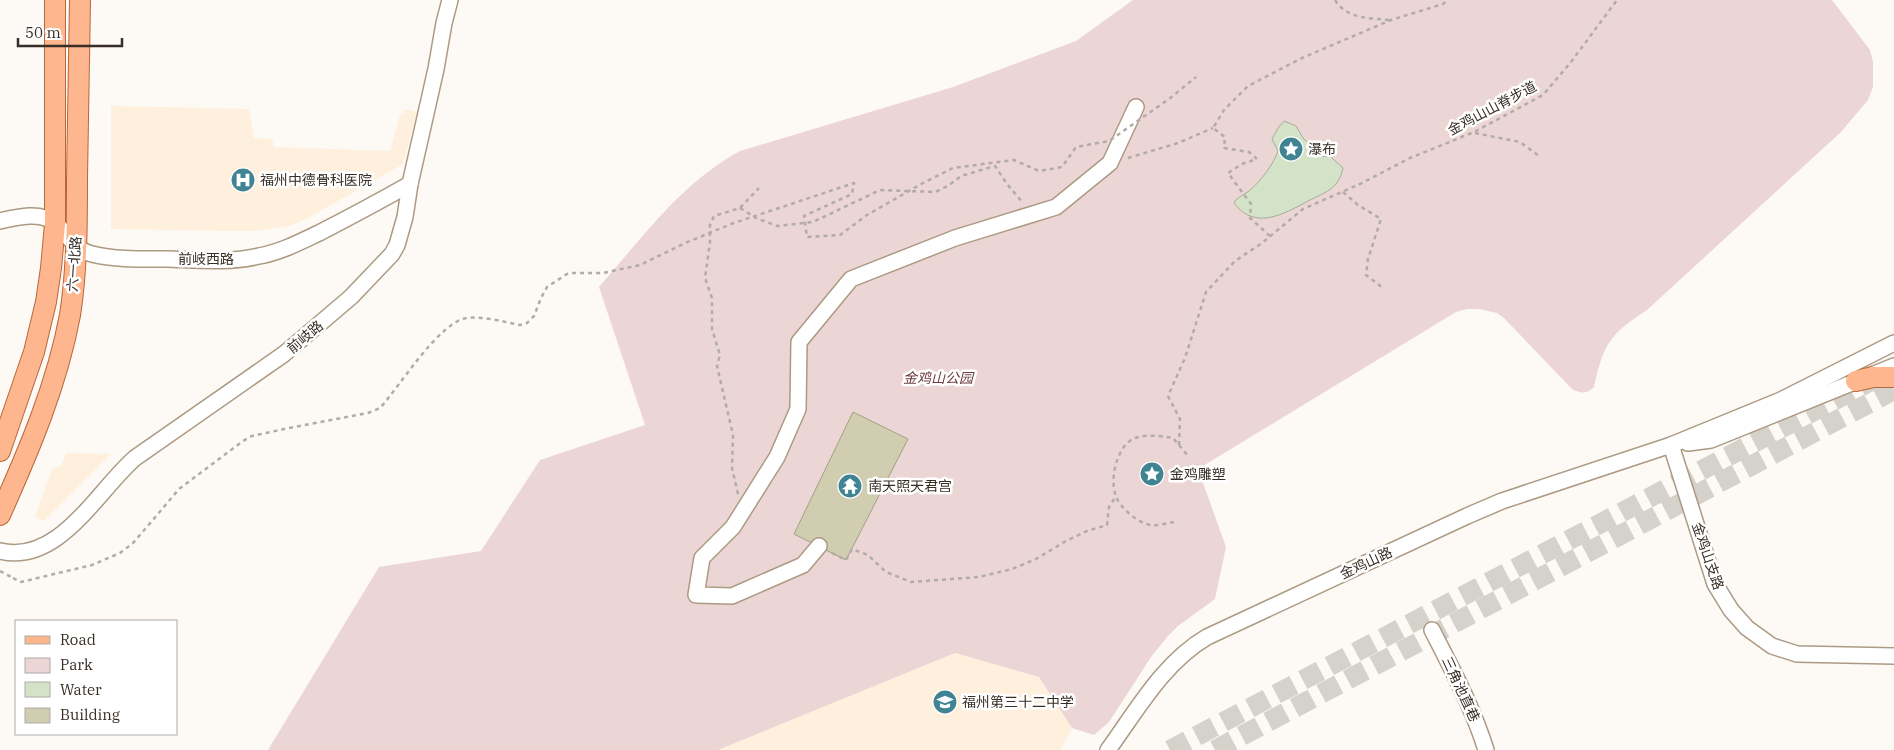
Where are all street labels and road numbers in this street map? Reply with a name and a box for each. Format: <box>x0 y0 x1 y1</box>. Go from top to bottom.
street label: 金鸡山山脊步道 <box>1445 77 1539 139</box>
street label: 六一北路 <box>63 235 85 293</box>
street label: 前岐西路 <box>178 250 234 268</box>
street label: 前岐路 <box>283 317 327 357</box>
street label: 金鸡山支路 <box>1688 520 1728 592</box>
street label: 金鸡山路 <box>1337 543 1395 583</box>
street label: 三角池直巷 <box>1438 653 1484 725</box>

